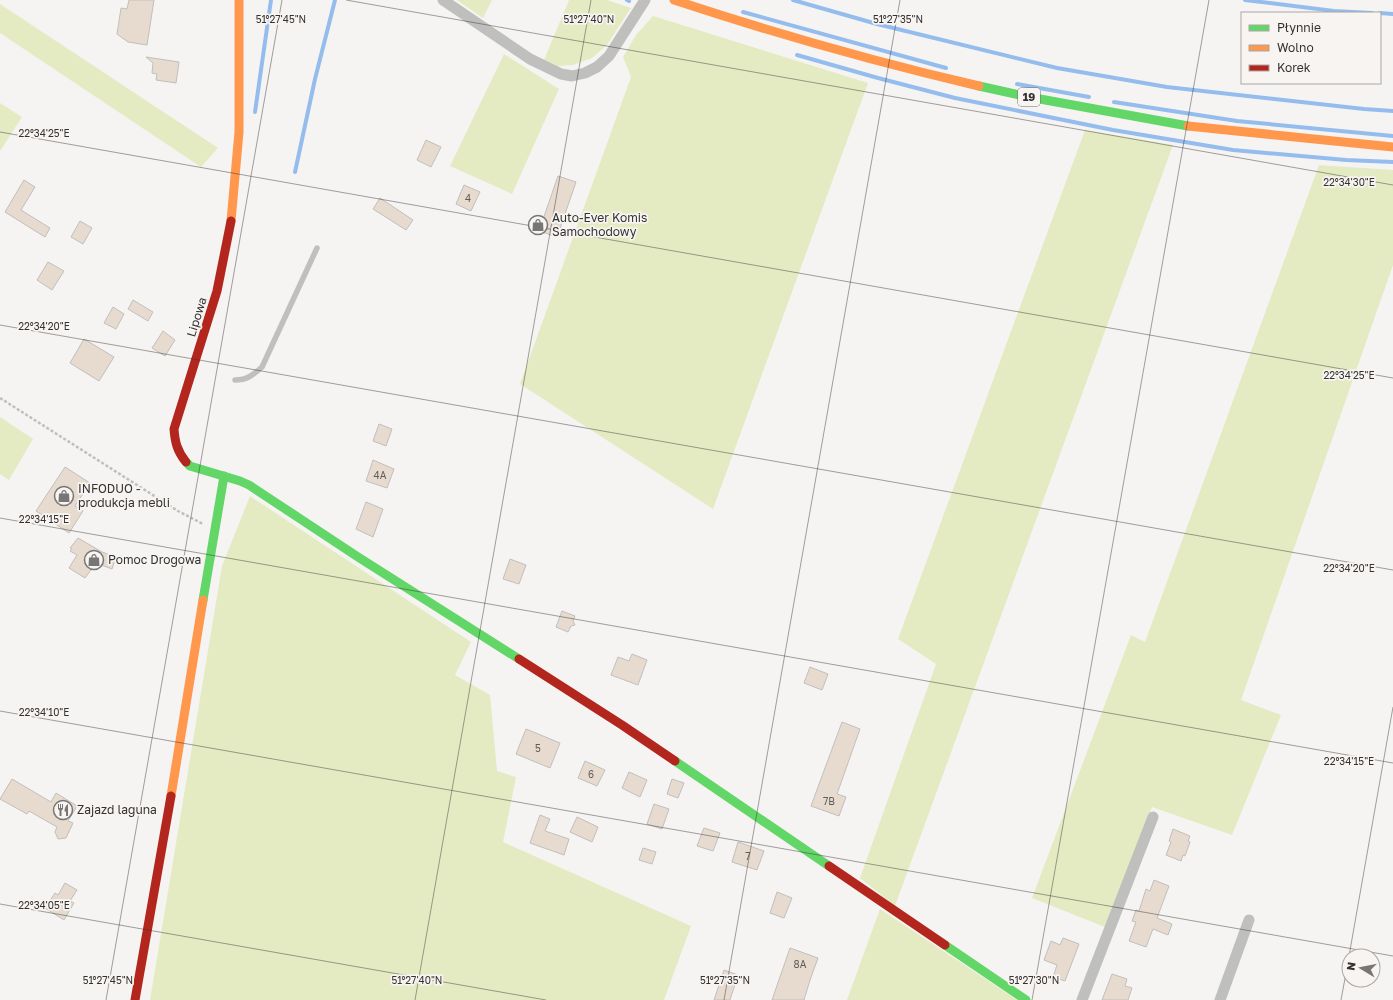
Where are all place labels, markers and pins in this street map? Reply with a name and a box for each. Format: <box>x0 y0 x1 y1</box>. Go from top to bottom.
place label: Auto-Ever Komis Samochodowy <box>552 210 647 239</box>
shop icon: Auto-Ever Komis Samochodowy <box>527 214 549 236</box>
place label: INFODUO - produkcja mebli <box>78 481 170 510</box>
shop icon: INFODUO - produkcja mebli <box>53 485 75 507</box>
shop icon: Pomoc Drogowa <box>83 549 105 571</box>
place label: Pomoc Drogowa <box>108 552 201 567</box>
restaurant icon: Zajazd laguna <box>52 799 74 821</box>
place label: Zajazd laguna <box>77 802 157 817</box>

